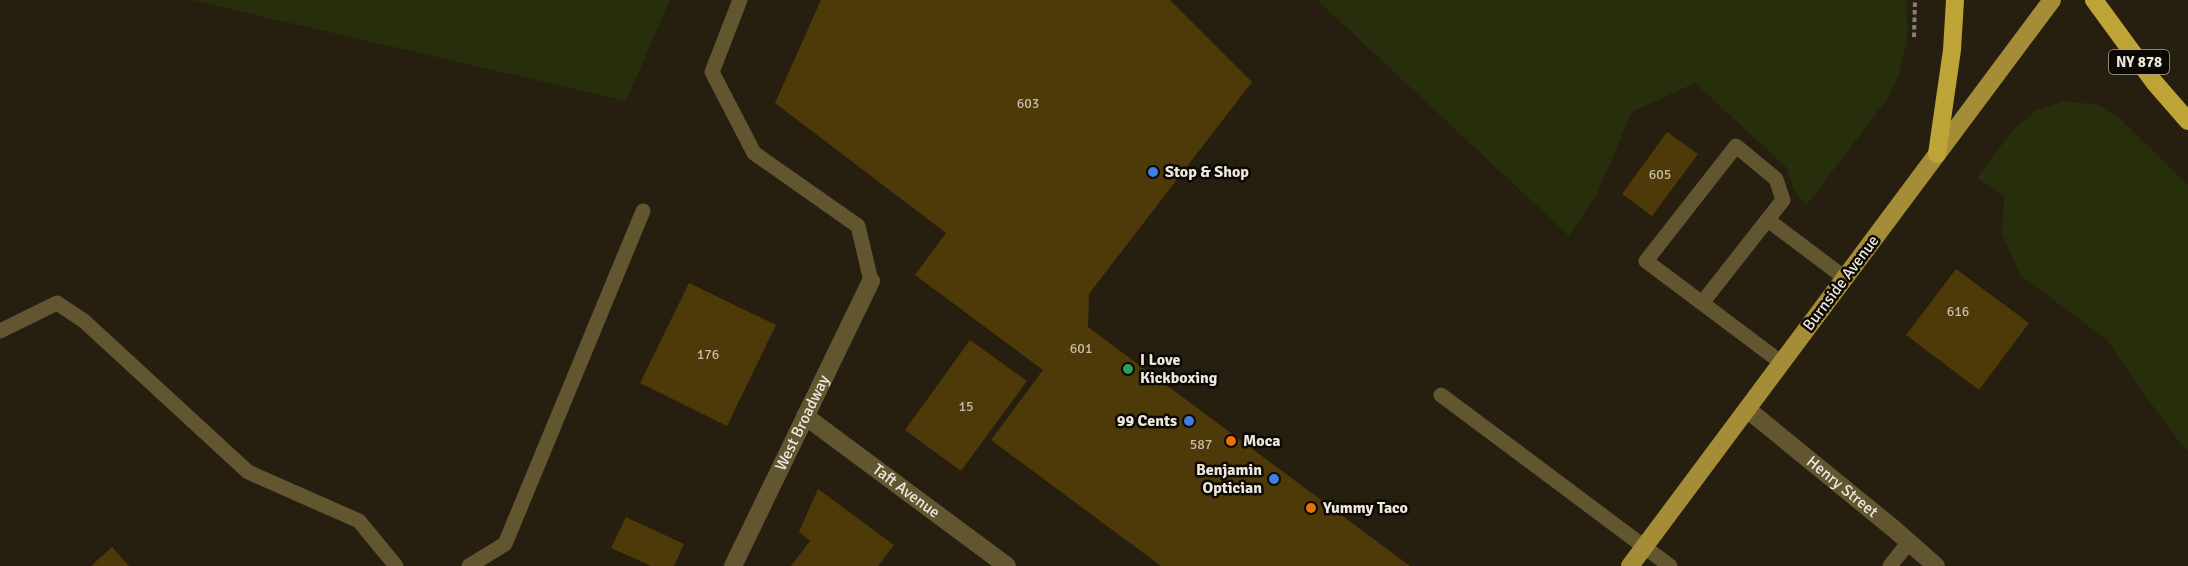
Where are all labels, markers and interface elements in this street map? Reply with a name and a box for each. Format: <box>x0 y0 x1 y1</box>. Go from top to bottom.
road number: NY 878 <box>2109 50 2169 74</box>
house number: 603 <box>1017 95 1039 112</box>
place label: Stop & Shop <box>1165 162 1249 182</box>
marker: Stop & Shop <box>1146 165 1160 179</box>
house number: 605 <box>1649 166 1671 183</box>
street label: Burnside Avenue <box>1799 231 1883 335</box>
house number: 616 <box>1947 303 1969 320</box>
house number: 601 <box>1070 340 1092 357</box>
house number: 176 <box>697 346 719 363</box>
place label: I Love Kickboxing <box>1140 350 1218 388</box>
marker: I Love Kickboxing <box>1121 362 1135 376</box>
street label: West Broadway <box>771 371 834 474</box>
house number: 15 <box>958 398 974 415</box>
place label: 99 Cents <box>1117 411 1177 431</box>
marker: 99 Cents <box>1182 414 1196 428</box>
place label: Moca <box>1243 431 1281 451</box>
marker: Moca <box>1224 434 1238 448</box>
house number: 587 <box>1190 436 1212 453</box>
street label: Henry Street <box>1802 452 1882 522</box>
street label: Taft Avenue <box>869 460 944 523</box>
place label: Benjamin Optician <box>1196 460 1262 498</box>
marker: Benjamin Optician <box>1267 472 1281 486</box>
place label: Yummy Taco <box>1322 498 1408 518</box>
marker: Yummy Taco <box>1304 501 1318 515</box>

